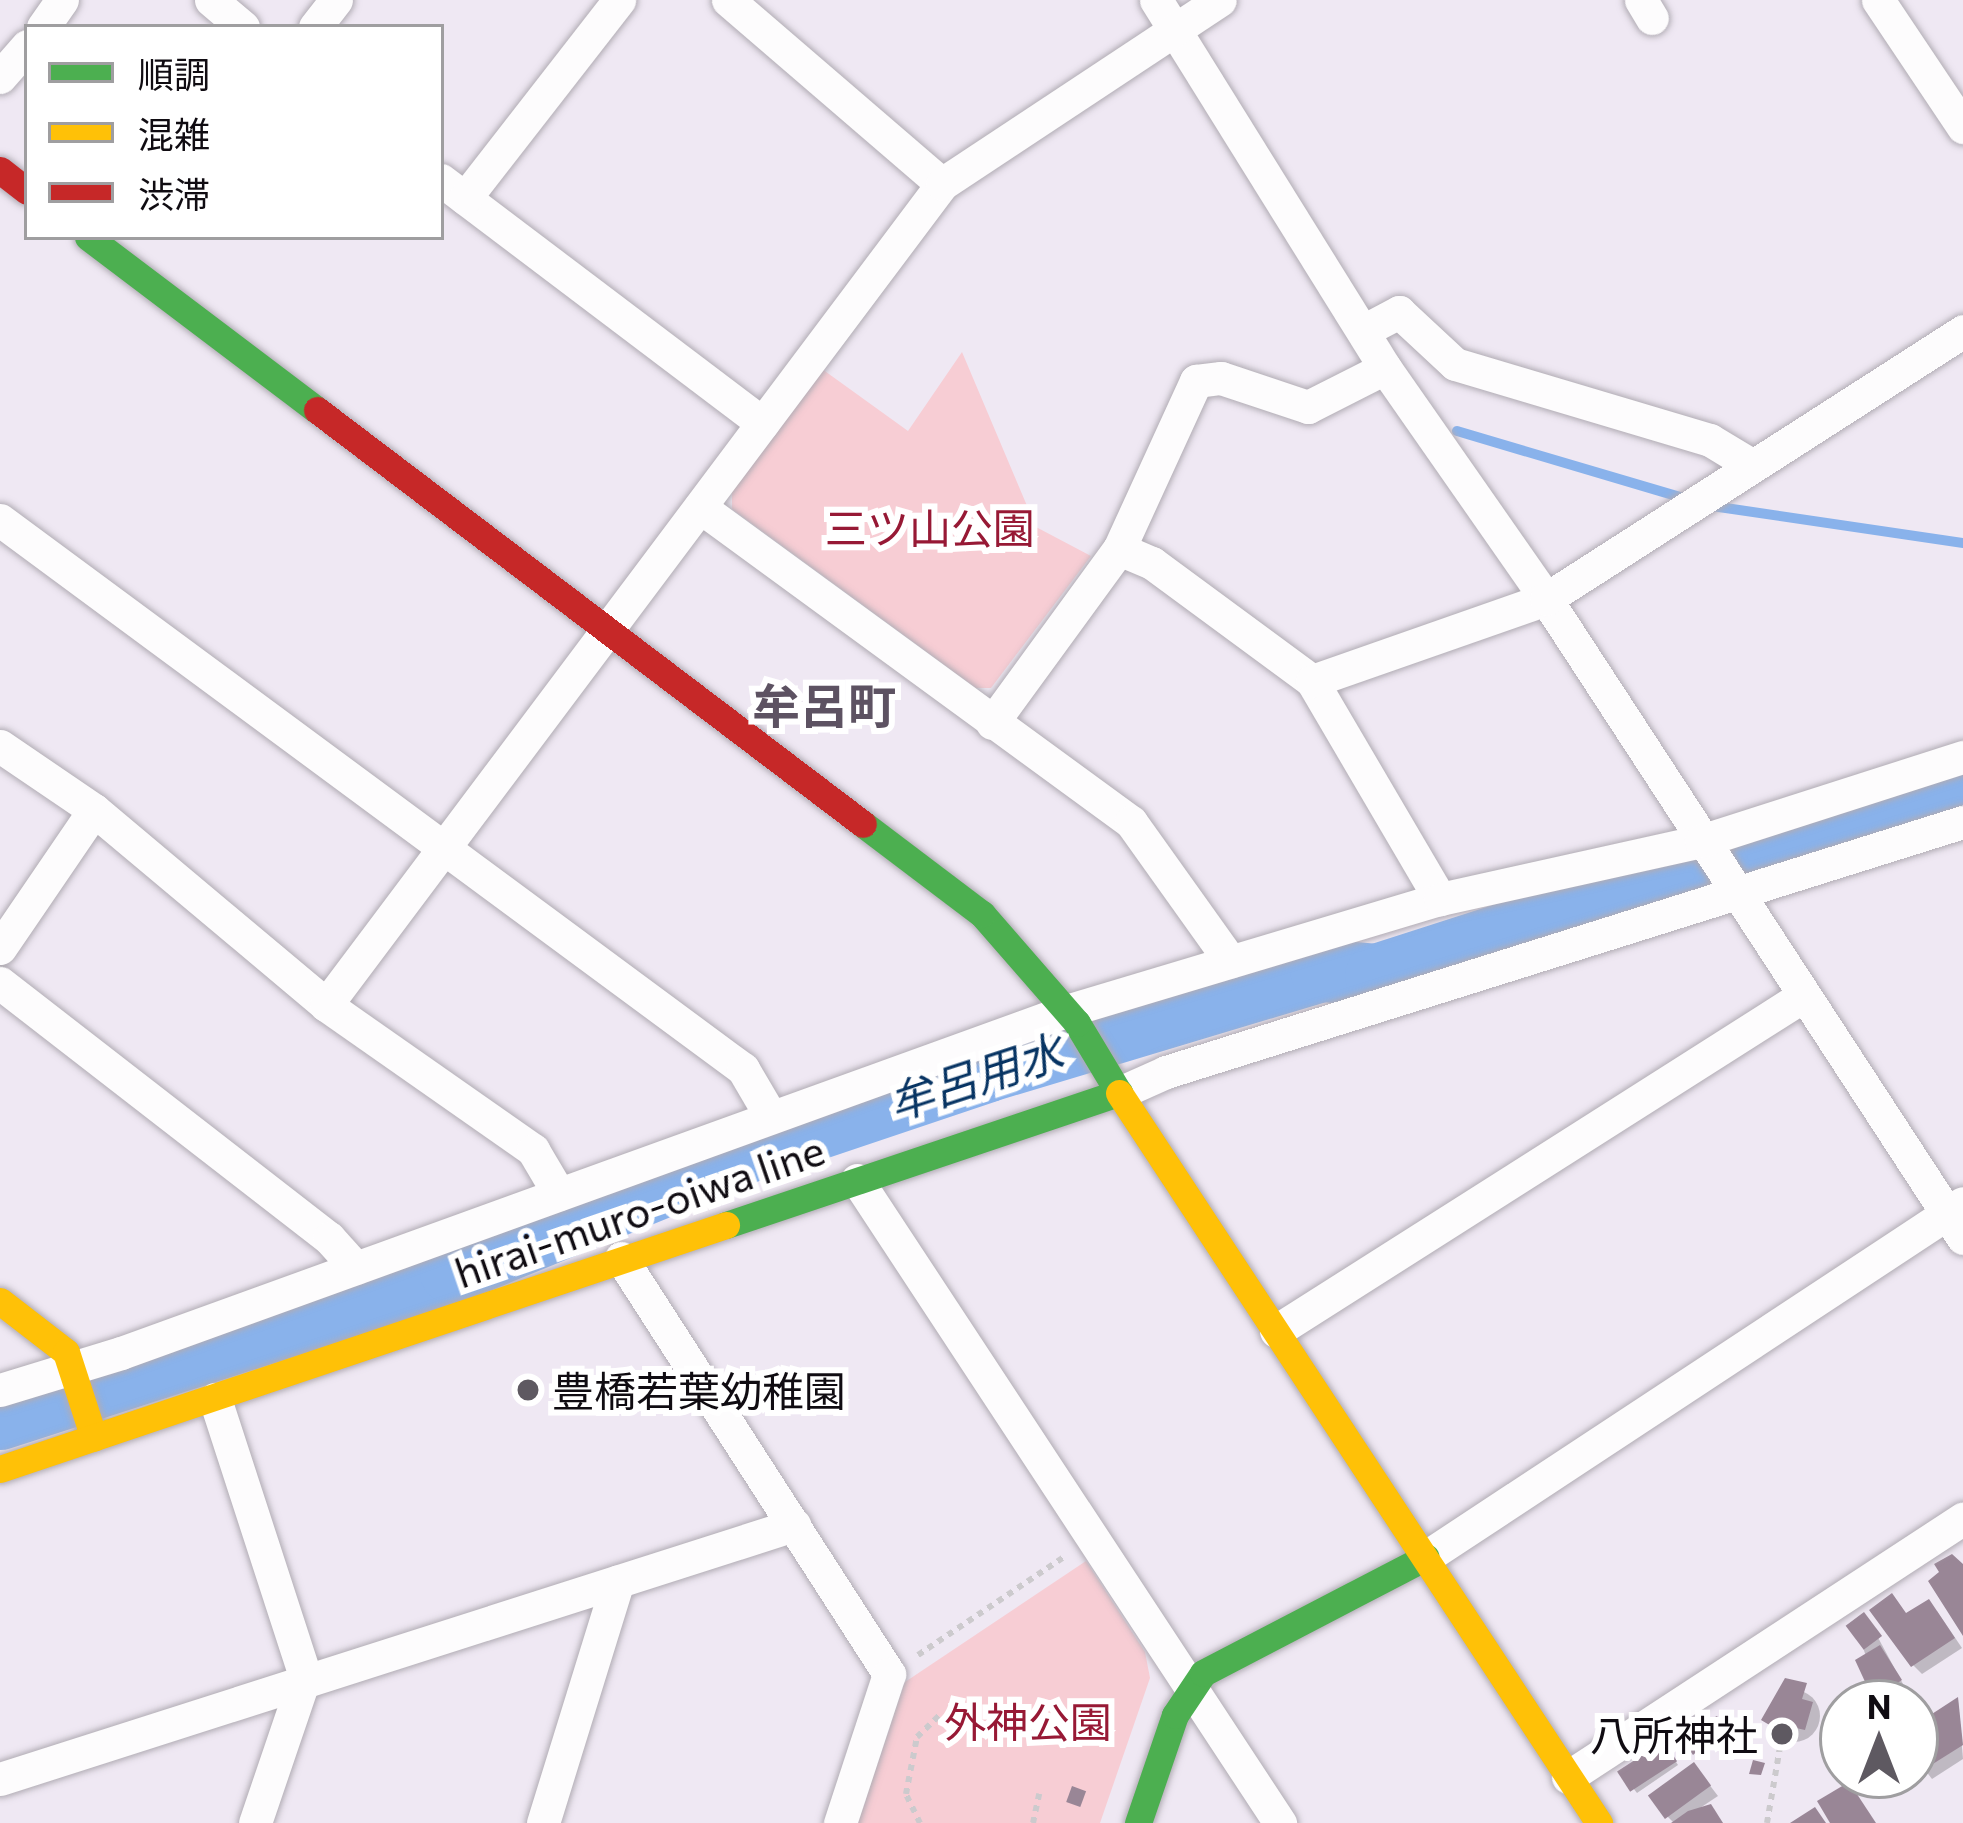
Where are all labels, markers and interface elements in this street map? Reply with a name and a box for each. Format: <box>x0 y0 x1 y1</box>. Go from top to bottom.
legend <box>24 24 444 240</box>
text: 順調 <box>138 51 210 95</box>
text: 混雑 <box>138 111 210 155</box>
text: 渋滞 <box>138 171 210 215</box>
park label: 三ツ山公園 <box>825 502 1035 552</box>
district label: 牟呂町 <box>752 676 896 734</box>
water label: 牟呂用水 <box>881 1023 1069 1129</box>
street label: hirai-muro-oiwa line <box>448 1123 830 1297</box>
place label: 豊橋若葉幼稚園 <box>552 1365 846 1415</box>
marker: 豊橋若葉幼稚園 <box>515 1377 541 1403</box>
north arrow <box>1819 1679 1939 1799</box>
text: N <box>1867 1685 1891 1726</box>
park label: 外神公園 <box>944 1696 1112 1746</box>
place label: 八所神社 <box>1590 1709 1758 1759</box>
marker: 八所神社 <box>1769 1721 1795 1747</box>

